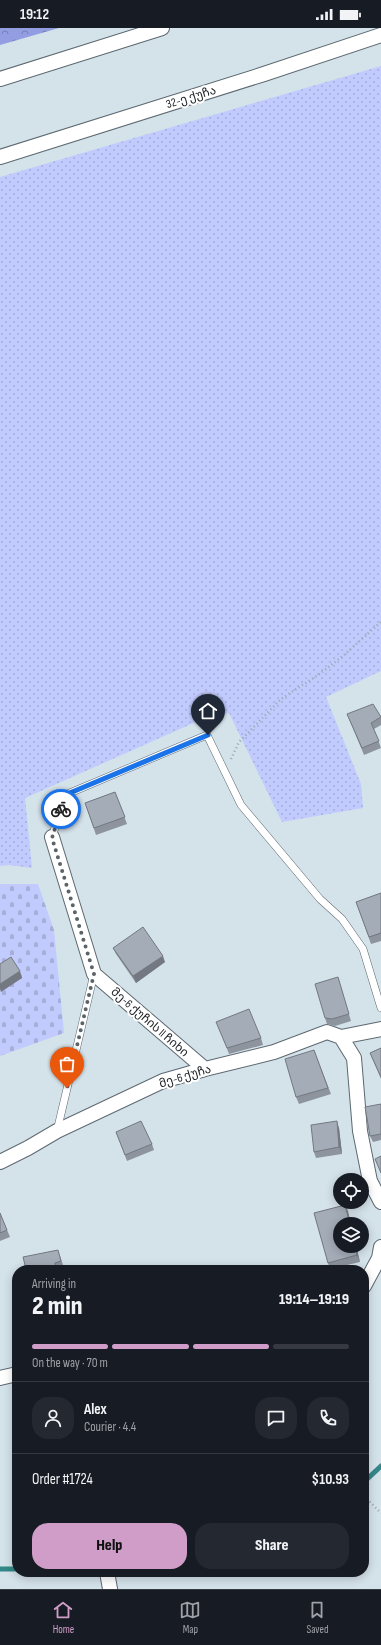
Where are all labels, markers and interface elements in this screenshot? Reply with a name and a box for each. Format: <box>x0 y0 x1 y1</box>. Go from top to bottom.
text: 19:12 <box>20 5 49 24</box>
street label: 32-ე ქუჩა <box>164 83 218 112</box>
pin <box>191 694 225 735</box>
icon: home <box>197 700 219 722</box>
courier <box>41 789 81 829</box>
icon: bike <box>50 798 72 820</box>
street label: მე-6 ქუჩის II ჩიხი <box>108 985 192 1060</box>
pin <box>50 1047 84 1088</box>
icon: bag <box>56 1053 78 1075</box>
street label: მე-6 ქუჩა <box>157 1061 213 1092</box>
map controls <box>333 1173 369 1253</box>
button: locate <box>333 1173 369 1209</box>
button: layers <box>333 1217 369 1253</box>
text: Arriving in <box>32 1276 76 1292</box>
text: 19:14–19:19 <box>279 1290 349 1309</box>
text: 2 min <box>32 1291 82 1322</box>
text: On the way · 70 m <box>32 1355 108 1371</box>
button: person <box>32 1397 74 1439</box>
button: chat <box>255 1397 297 1439</box>
button: phone <box>307 1397 349 1439</box>
text: Alex <box>84 1400 107 1419</box>
text: Courier · 4.4 <box>84 1419 136 1435</box>
text: Order #1724 <box>32 1470 93 1489</box>
text: $10.93 <box>312 1470 349 1489</box>
button: Help <box>32 1523 187 1569</box>
button: Share <box>195 1523 349 1569</box>
tab: Home <box>52 1599 74 1636</box>
tab: Map <box>179 1599 201 1636</box>
tab: Saved <box>306 1599 329 1636</box>

